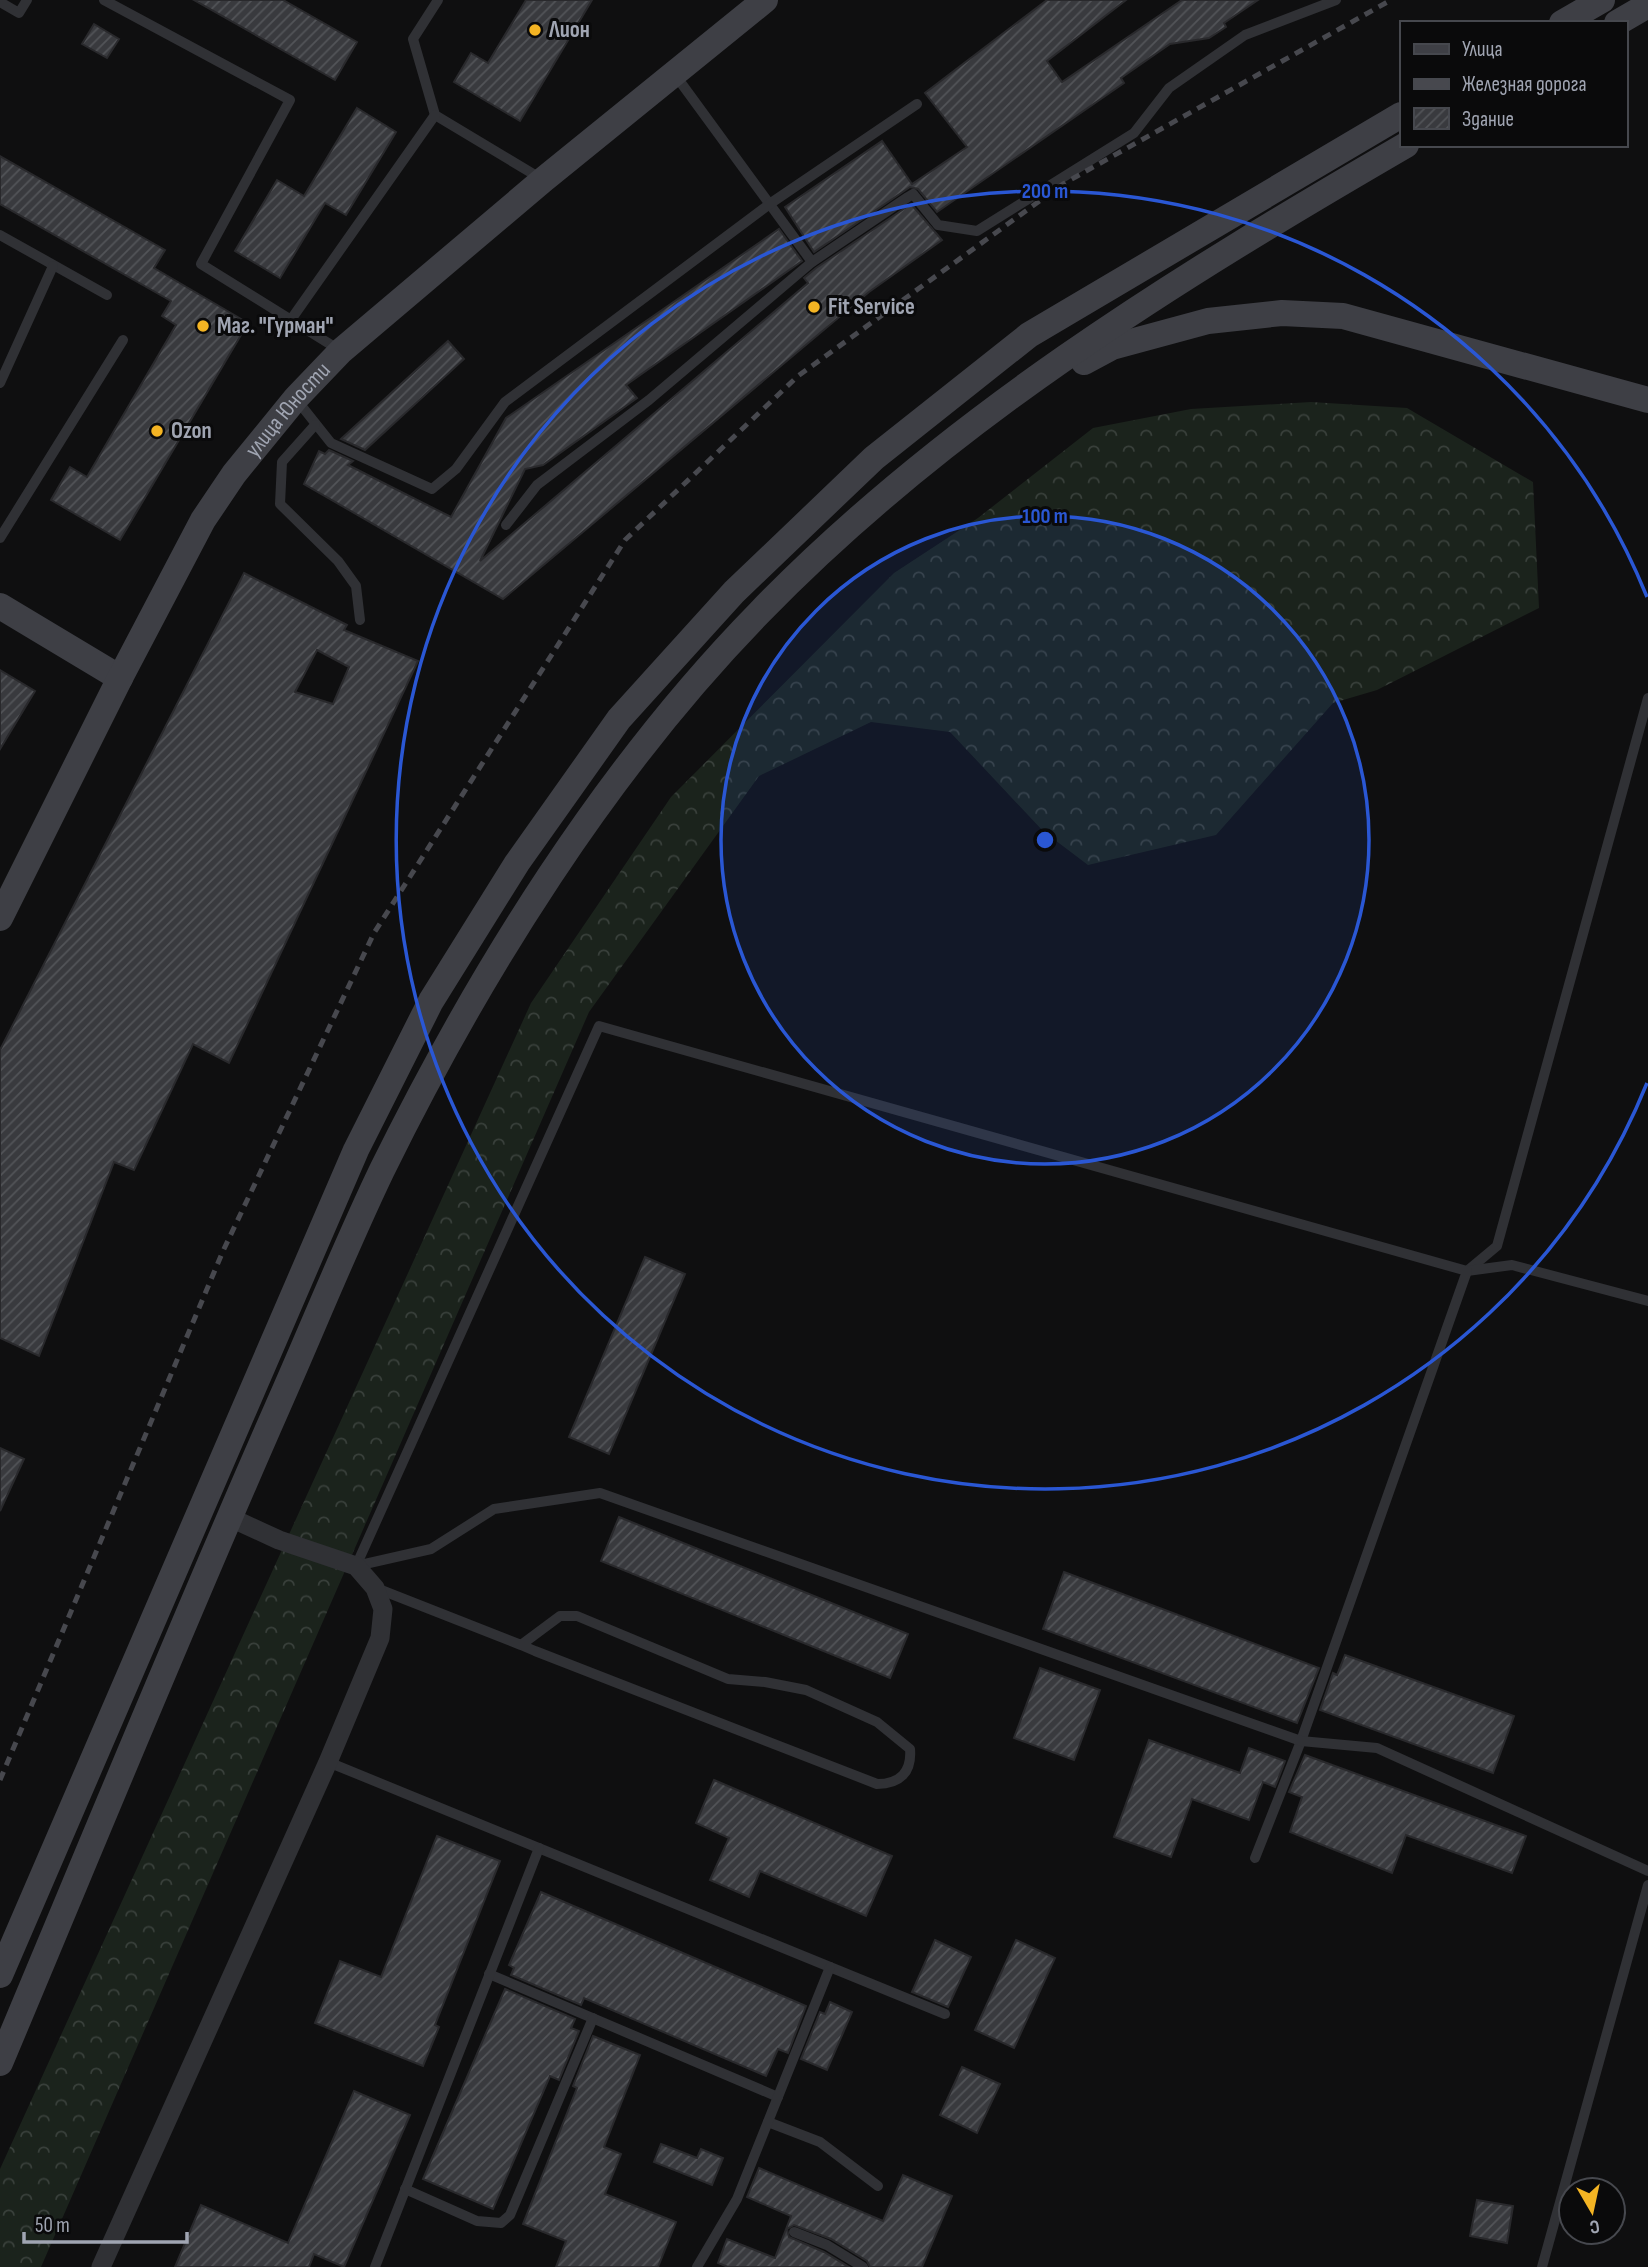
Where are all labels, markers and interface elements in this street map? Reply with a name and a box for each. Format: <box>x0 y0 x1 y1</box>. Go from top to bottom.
place label: Лион <box>548 16 590 44</box>
legend <box>1400 21 1627 147</box>
marker: Лион <box>527 22 543 38</box>
text: Улица <box>1462 37 1503 62</box>
text: Железная дорога <box>1462 72 1587 97</box>
text: Здание <box>1462 107 1514 132</box>
text: 200 m <box>1022 179 1068 204</box>
place label: Fit Service <box>828 293 915 321</box>
marker: Fit Service <box>806 299 822 315</box>
place label: Маг. "Гурман" <box>217 312 333 340</box>
marker: Маг. "Гурман" <box>195 318 211 334</box>
street label: улица Юности <box>239 357 336 463</box>
place label: Ozon <box>171 417 212 445</box>
marker: Ozon <box>149 423 165 439</box>
text: 100 m <box>1022 504 1068 529</box>
centre of rings <box>1033 828 1057 852</box>
north arrow <box>1557 2176 1627 2246</box>
scale bar <box>24 2200 187 2244</box>
text: 50 m <box>35 2213 70 2238</box>
text: С <box>1588 2214 1601 2238</box>

